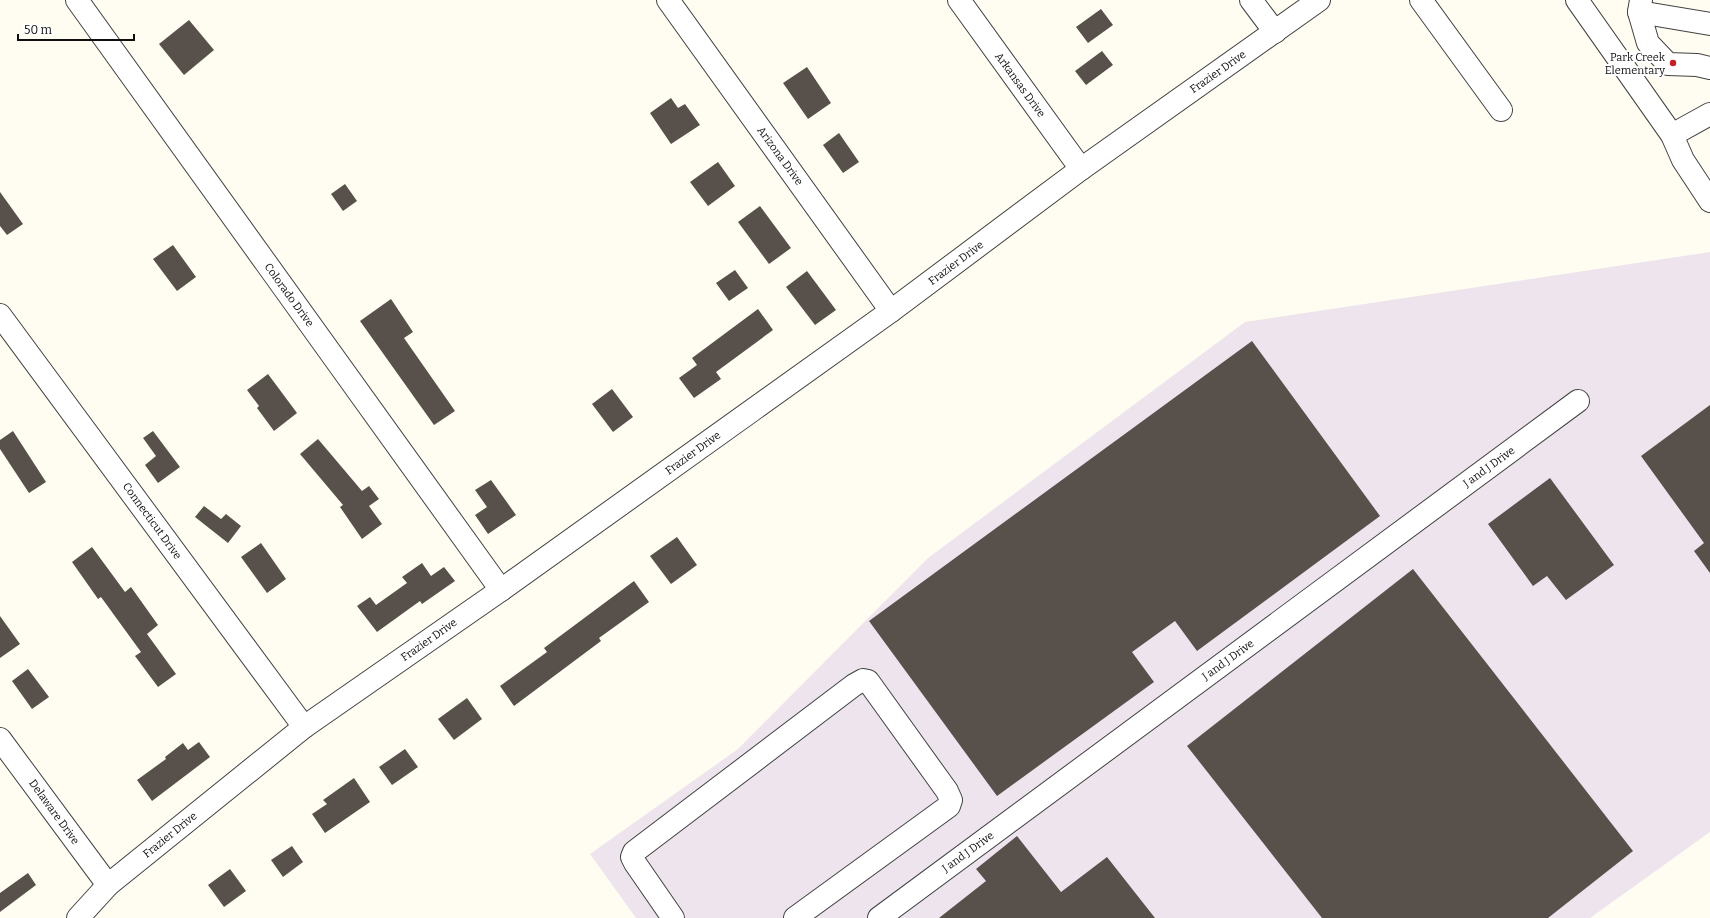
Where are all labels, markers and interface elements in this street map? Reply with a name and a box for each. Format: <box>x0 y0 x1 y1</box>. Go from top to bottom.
scale bar <box>18 16 134 42</box>
text: 50 m <box>24 23 53 37</box>
street label: Frazier Drive <box>1188 48 1248 96</box>
street label: Arkansas Drive <box>992 50 1048 120</box>
place label: Park Creek Elementary <box>1605 51 1666 77</box>
marker: Park Creek Elementary <box>1668 58 1678 68</box>
street label: Arizona Drive <box>754 124 806 188</box>
street label: Frazier Drive <box>926 238 986 288</box>
street label: Colorado Drive <box>262 261 316 329</box>
street label: Frazier Drive <box>663 429 723 477</box>
street label: J and J Drive <box>1460 444 1517 491</box>
street label: Connecticut Drive <box>120 480 184 562</box>
street label: Frazier Drive <box>399 616 459 664</box>
street label: J and J Drive <box>1199 637 1256 684</box>
street label: Delaware Drive <box>26 777 82 847</box>
street label: Frazier Drive <box>141 809 199 861</box>
street label: J and J Drive <box>939 829 996 876</box>

